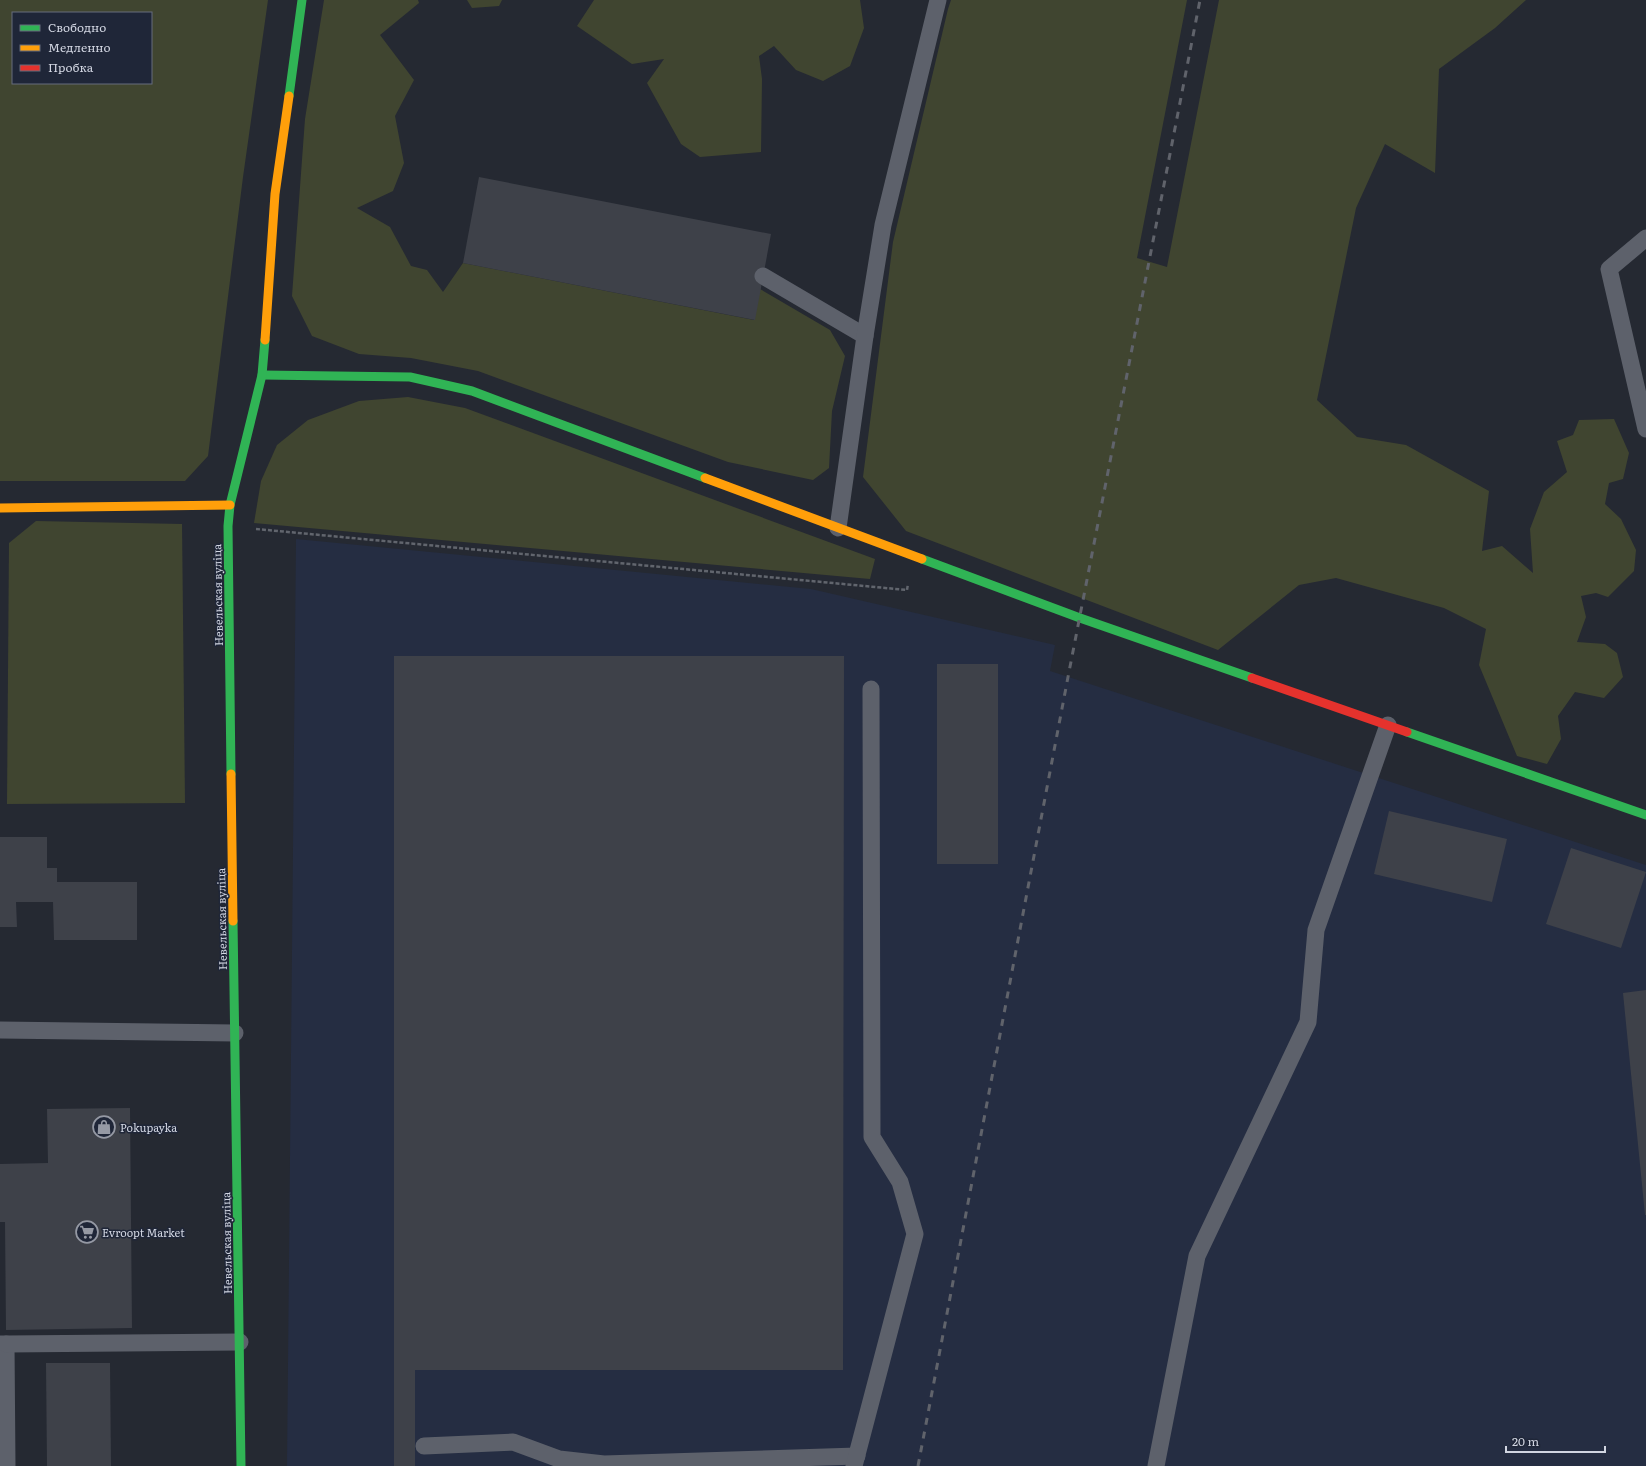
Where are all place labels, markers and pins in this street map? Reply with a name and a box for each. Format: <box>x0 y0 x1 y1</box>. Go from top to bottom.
shop icon: Pokupayka <box>91 1114 117 1140</box>
place label: Pokupayka <box>120 1119 177 1135</box>
supermarket icon: Evroopt Market <box>74 1219 100 1245</box>
place label: Evroopt Market <box>102 1224 185 1240</box>

